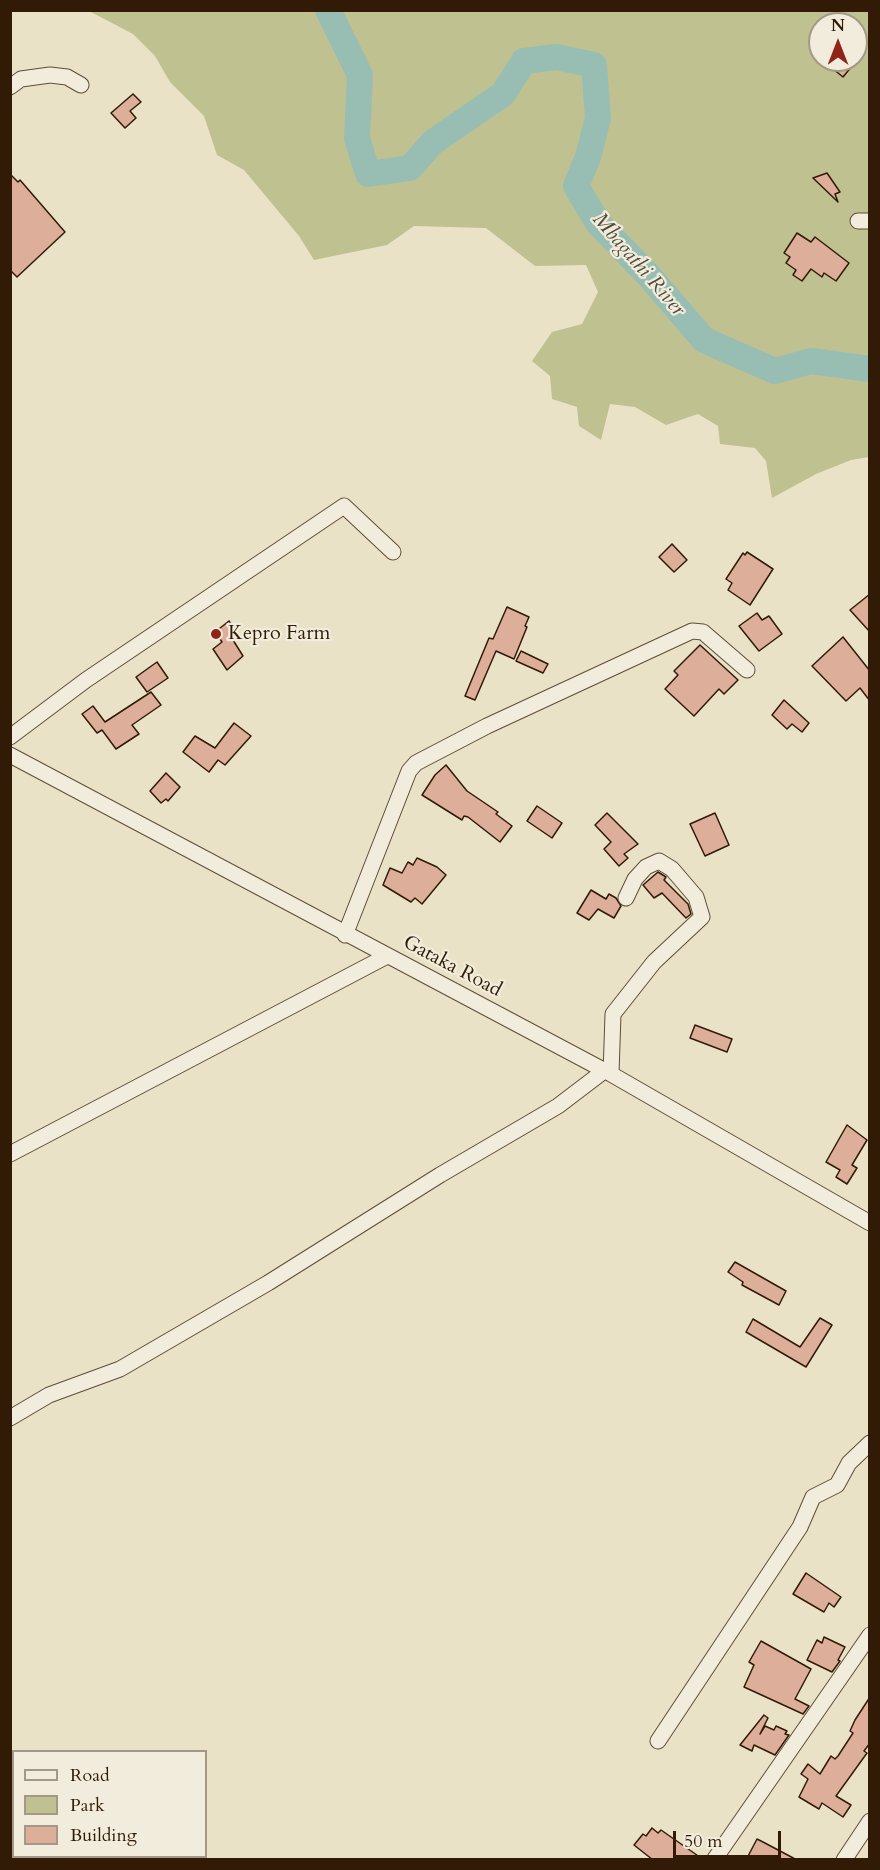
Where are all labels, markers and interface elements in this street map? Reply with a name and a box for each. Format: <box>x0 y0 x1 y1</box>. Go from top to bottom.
north arrow <box>808 12 868 72</box>
text: N <box>831 15 845 37</box>
water label: Mbagathi River <box>586 208 690 322</box>
place label: Kepro Farm <box>228 622 330 646</box>
marker: Kepro Farm <box>209 627 223 641</box>
street label: Gataka Road <box>399 931 505 1003</box>
legend <box>12 1750 207 1858</box>
text: Road <box>70 1763 110 1788</box>
text: Park <box>70 1793 105 1818</box>
scale bar <box>676 1819 784 1857</box>
text: Building <box>70 1823 137 1848</box>
text: 50 m <box>684 1829 723 1854</box>

